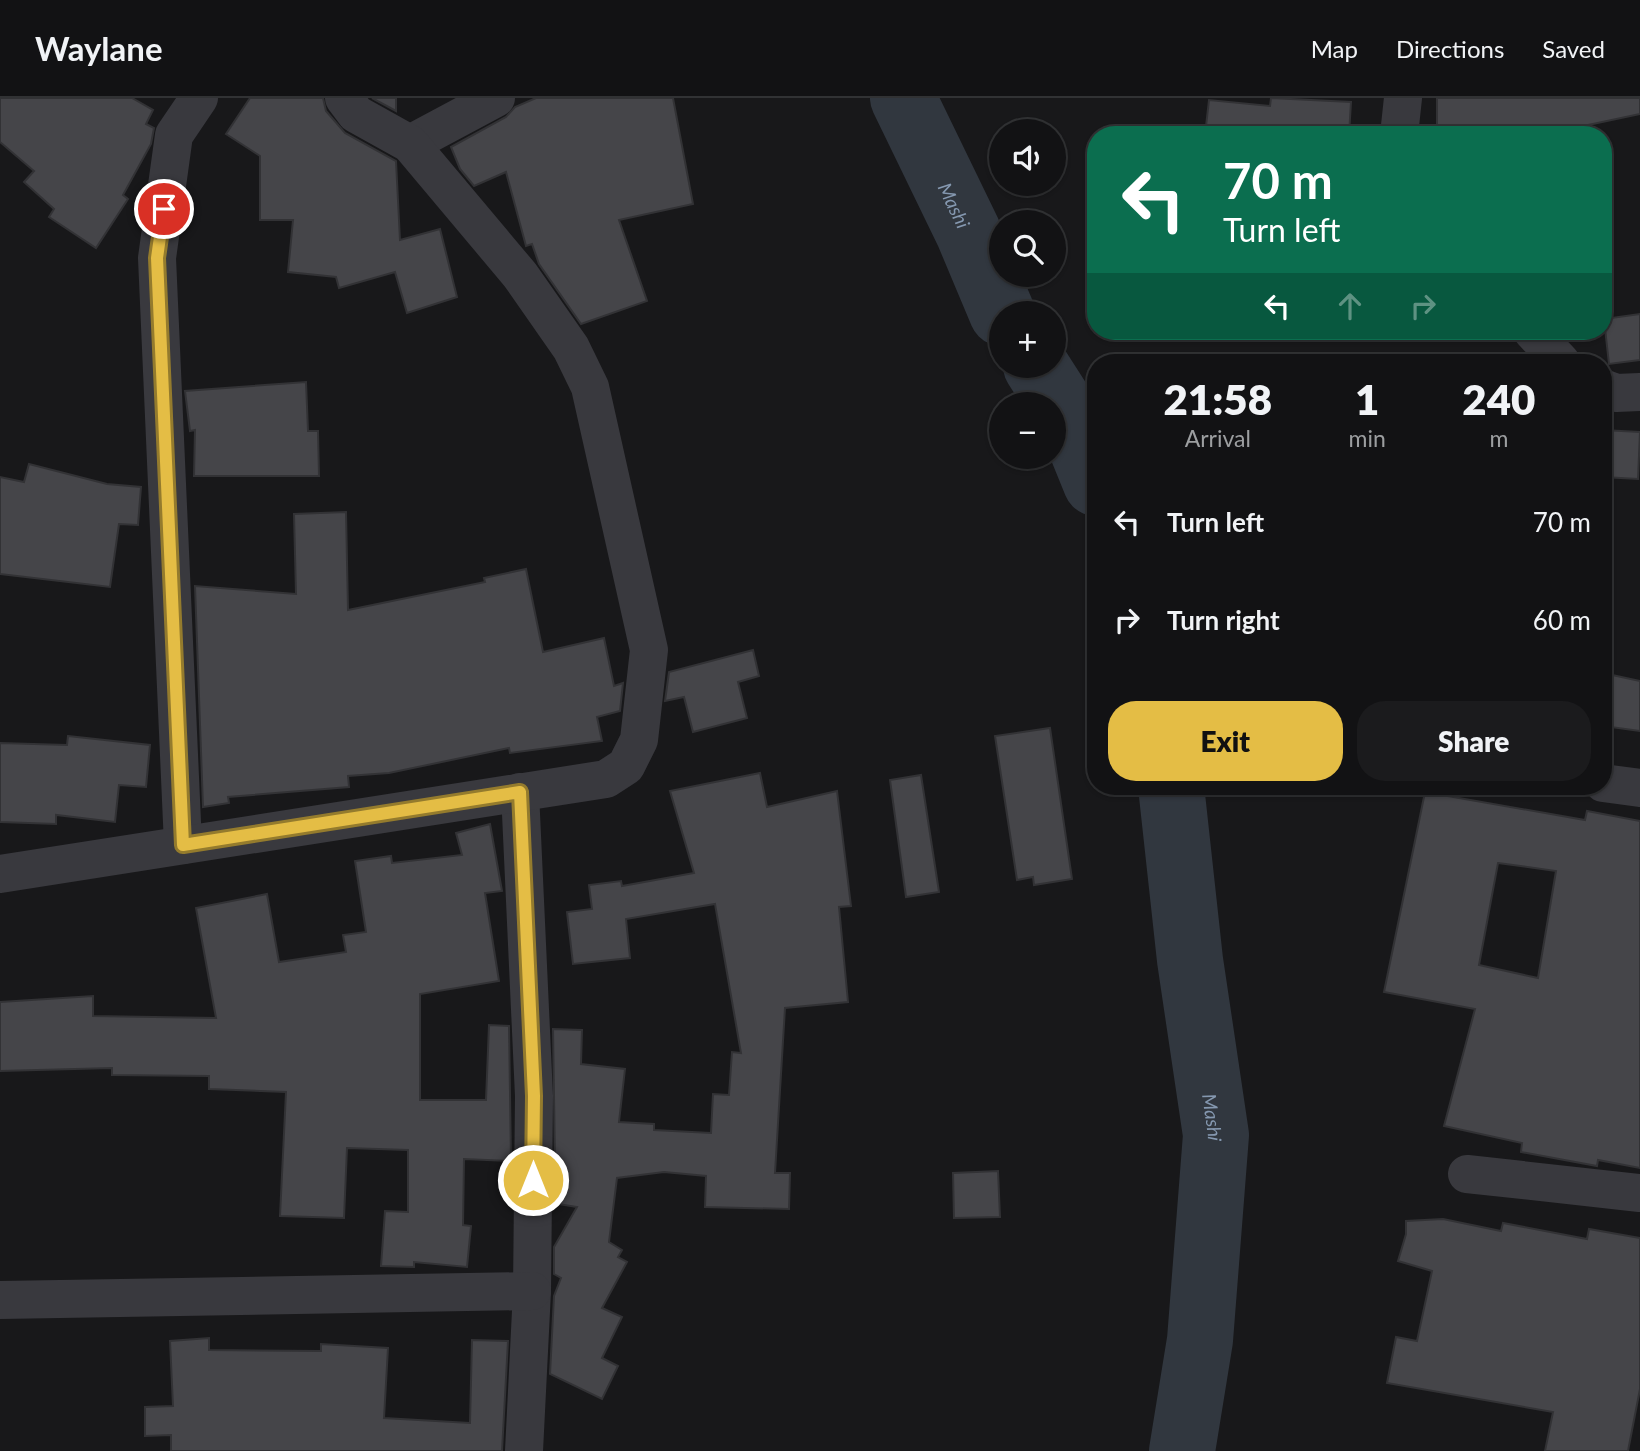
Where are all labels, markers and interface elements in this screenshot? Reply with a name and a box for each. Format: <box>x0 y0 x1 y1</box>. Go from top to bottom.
text: Waylane <box>35 28 163 68</box>
text: Map <box>1311 34 1358 63</box>
text: Directions <box>1396 34 1504 63</box>
text: Saved <box>1542 34 1605 63</box>
map controls <box>989 119 1066 469</box>
button: sound <box>989 119 1066 196</box>
text: 70 m <box>1223 151 1333 209</box>
icon: left <box>1108 154 1199 245</box>
pin <box>134 179 194 239</box>
water label: Mashi <box>934 179 976 232</box>
icon: arrive <box>145 190 183 228</box>
button: search <box>989 210 1066 287</box>
text: Turn left <box>1223 210 1340 249</box>
icon: left <box>1258 287 1296 325</box>
icon: ahead <box>1331 287 1369 325</box>
icon: right <box>1404 287 1442 325</box>
button: + <box>989 301 1066 378</box>
text: 21:58 <box>1164 374 1272 424</box>
text: 1 <box>1355 374 1379 424</box>
text: 240 <box>1462 374 1535 424</box>
button: − <box>989 392 1066 469</box>
text: Arrival <box>1185 424 1251 452</box>
text: min <box>1349 424 1386 452</box>
text: m <box>1489 424 1508 452</box>
icon: left <box>1108 503 1146 541</box>
text: Turn left <box>1167 506 1264 538</box>
text: 70 m <box>1533 506 1591 538</box>
icon: right <box>1108 601 1146 639</box>
text: Turn right <box>1167 604 1280 636</box>
text: 60 m <box>1533 604 1591 636</box>
button: Exit <box>1108 701 1343 781</box>
button: Share <box>1357 701 1591 781</box>
water label: Mashi <box>1198 1092 1228 1142</box>
position arrow <box>496 1143 570 1217</box>

